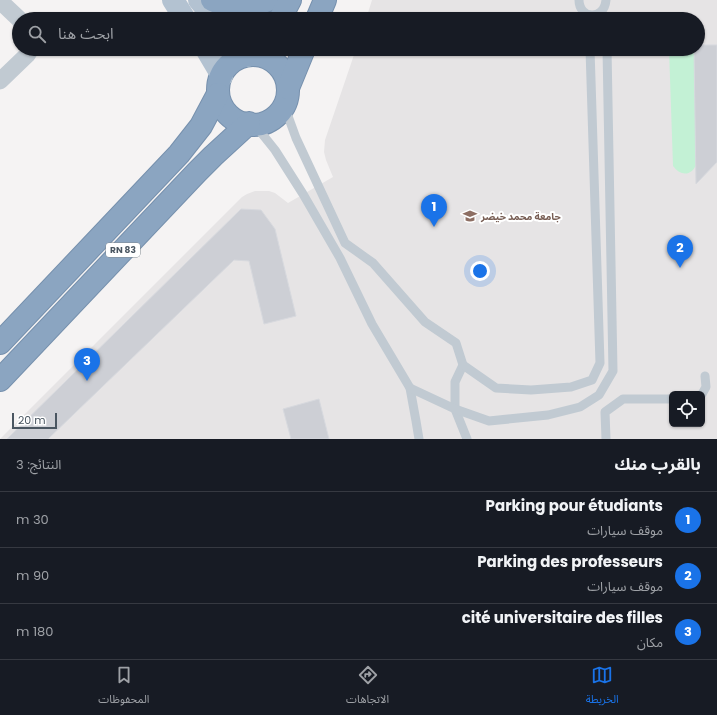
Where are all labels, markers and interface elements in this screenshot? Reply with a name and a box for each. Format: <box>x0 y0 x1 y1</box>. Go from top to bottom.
search box <box>12 12 705 56</box>
icon: search <box>26 23 48 45</box>
text: ابحث هنا <box>58 23 114 44</box>
pin: 1 <box>421 194 447 227</box>
school or university icon: جامعة محمد خيضر <box>462 208 478 224</box>
place label: جامعة محمد خيضر <box>480 209 562 224</box>
pin: 2 <box>667 235 693 268</box>
road number: RN 83 <box>106 243 140 257</box>
your location <box>470 261 490 281</box>
pin: 3 <box>74 348 100 381</box>
map controls <box>669 391 705 427</box>
button: locate <box>669 391 705 427</box>
scale bar <box>12 411 57 430</box>
text: 20 m <box>18 412 46 428</box>
text: بالقرب منك <box>615 452 701 476</box>
text: النتائج: 3 <box>16 455 61 474</box>
text: Parking pour étudiants <box>486 495 663 516</box>
text: 30 m <box>16 510 49 529</box>
text: 1 <box>686 510 690 529</box>
text: موقف سيارات <box>587 521 663 540</box>
text: Parking des professeurs <box>477 551 663 572</box>
text: 90 m <box>16 566 49 585</box>
text: 2 <box>684 566 692 585</box>
text: موقف سيارات <box>587 577 663 596</box>
text: cité universitaire des filles <box>462 607 663 628</box>
text: 180 m <box>16 622 53 641</box>
text: 3 <box>684 622 692 641</box>
text: مكان <box>637 633 663 652</box>
tab: المحفوظات <box>98 664 149 711</box>
tab: الاتجاهات <box>346 664 389 711</box>
tab: الخريطة <box>586 664 619 711</box>

